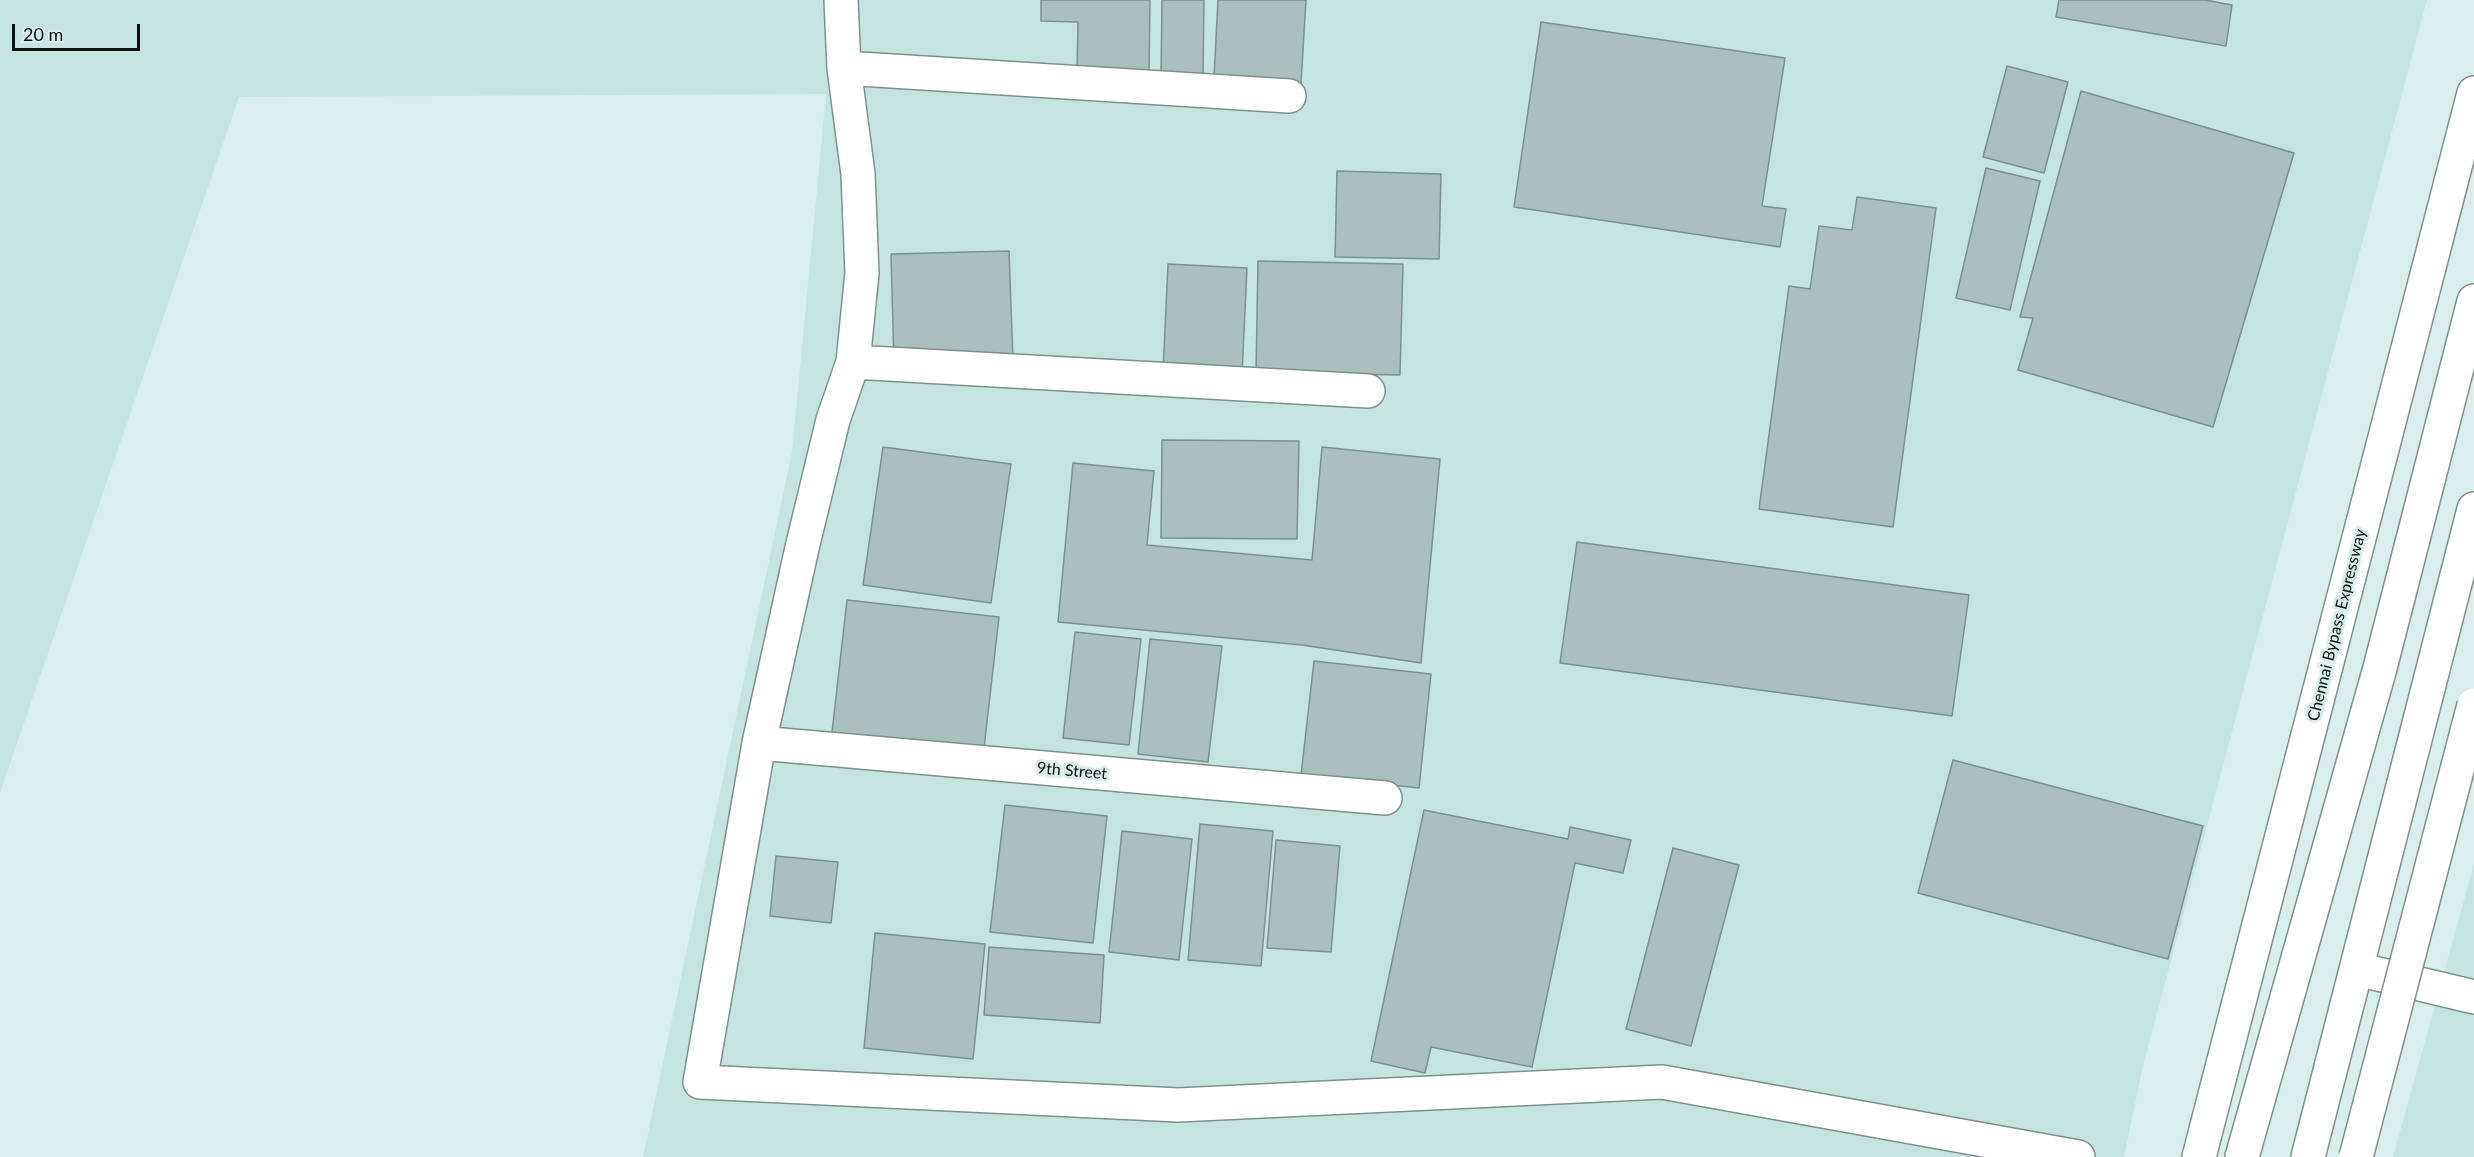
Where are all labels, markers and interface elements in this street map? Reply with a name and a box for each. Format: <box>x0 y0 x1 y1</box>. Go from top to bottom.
scale bar <box>15 12 142 50</box>
text: 20 m <box>23 23 63 45</box>
street label: Chennai Bypass Expressway <box>2304 527 2370 723</box>
street label: 9th Street <box>1036 758 1108 784</box>

